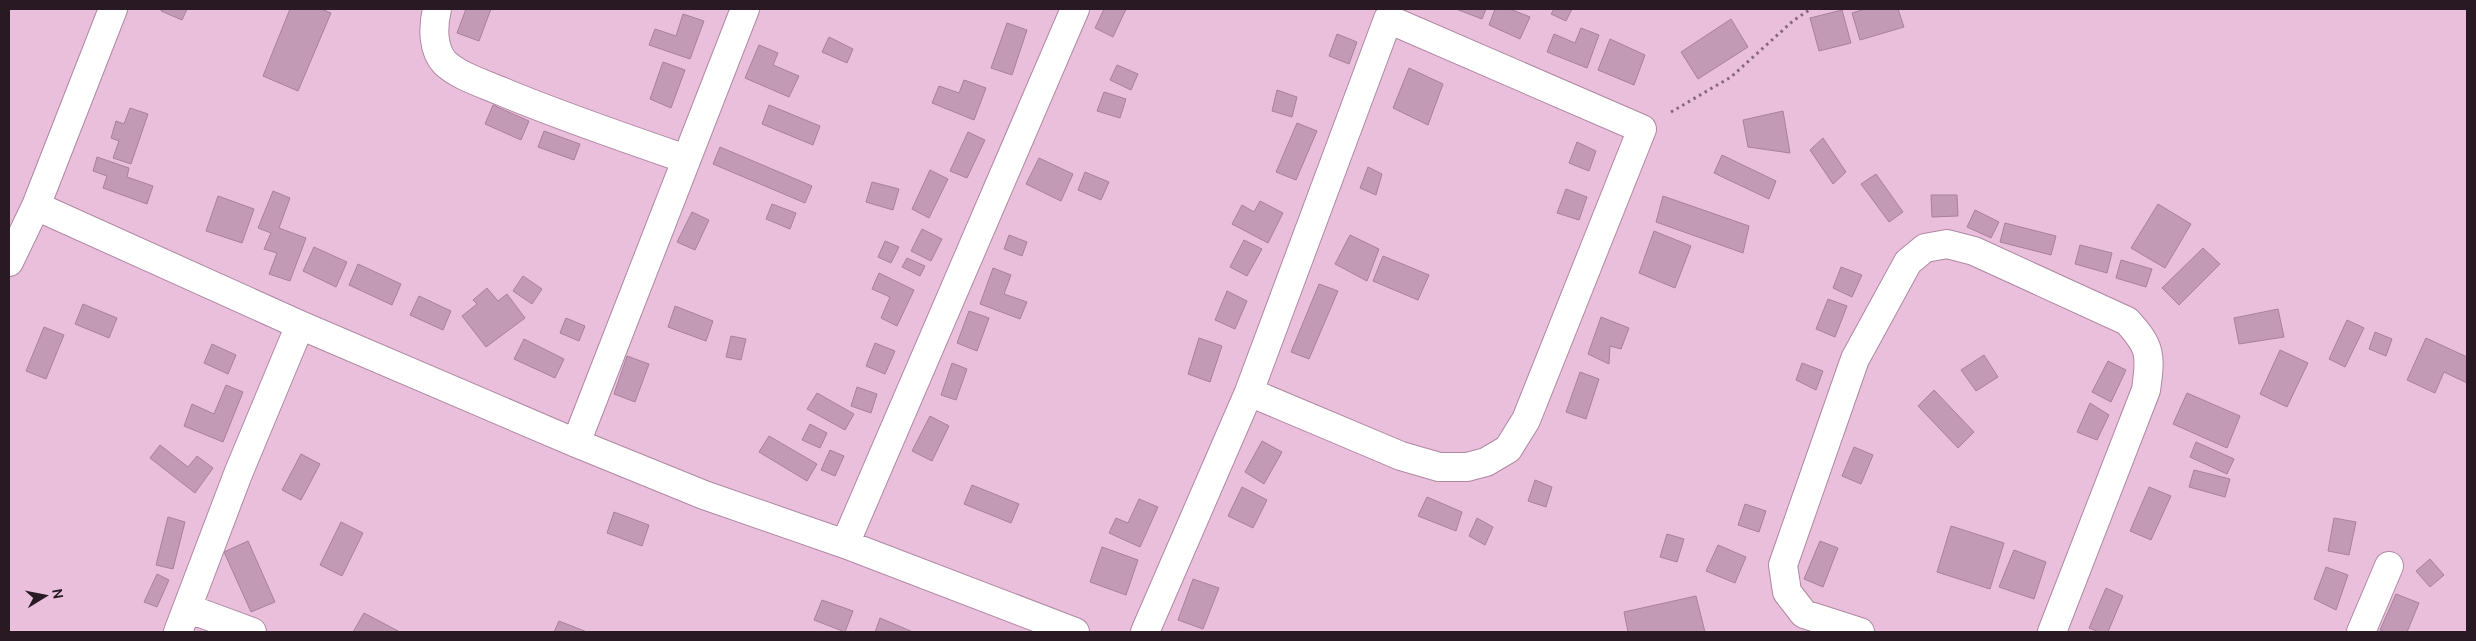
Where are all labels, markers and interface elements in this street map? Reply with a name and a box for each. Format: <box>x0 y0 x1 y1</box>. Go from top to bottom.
north arrow <box>20 571 70 621</box>
text: N <box>48 587 68 600</box>

